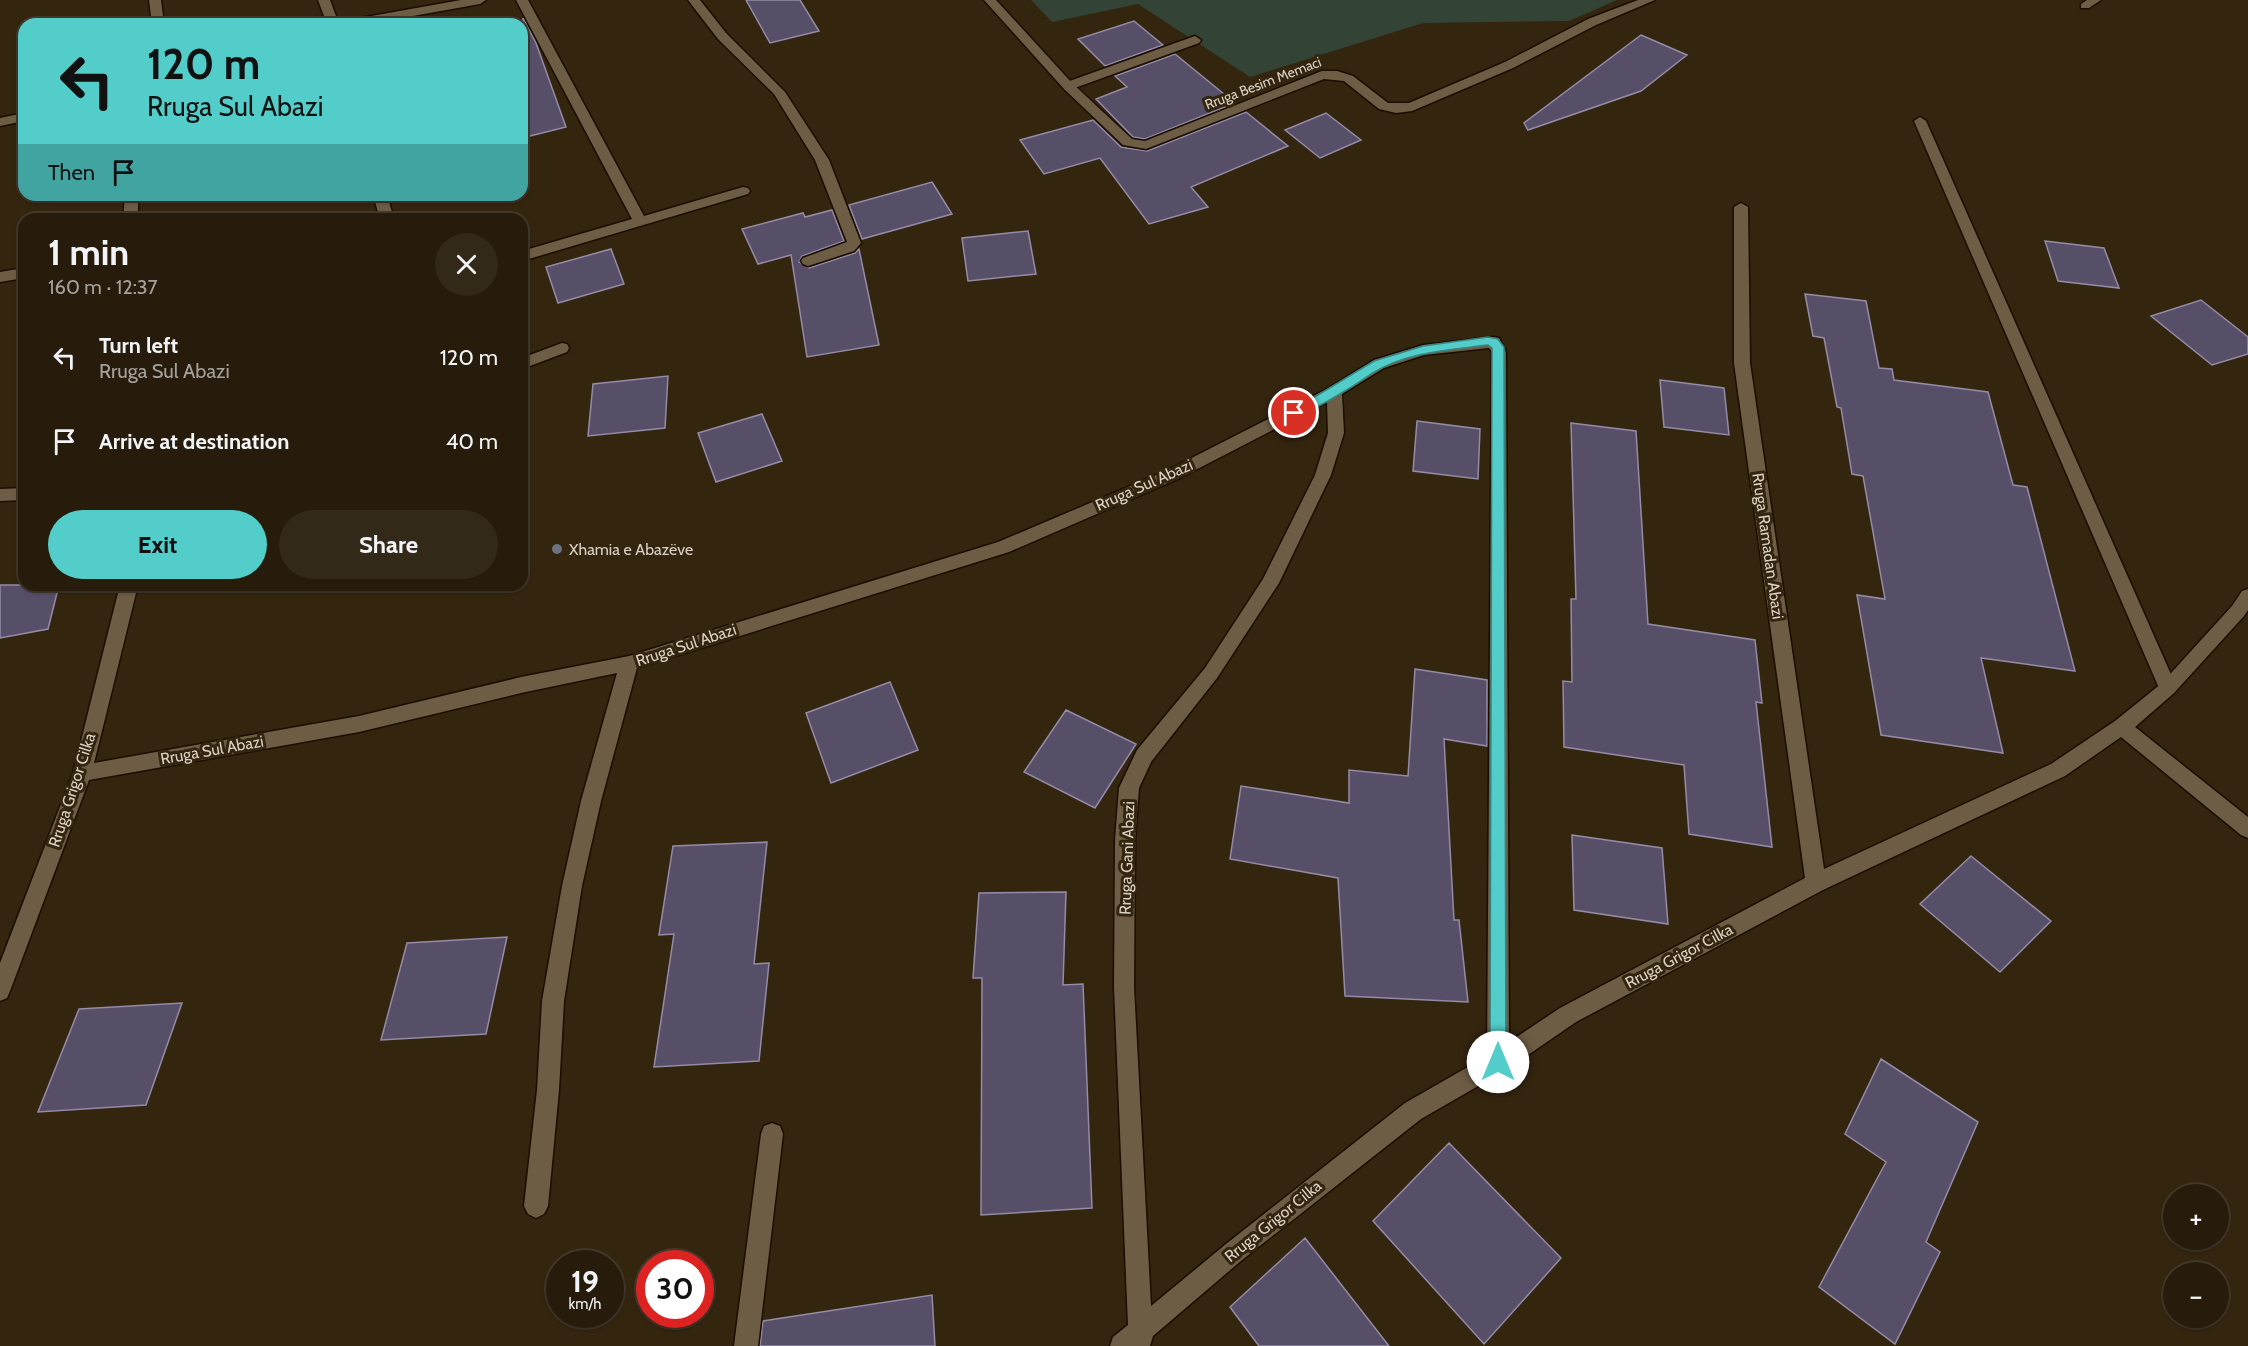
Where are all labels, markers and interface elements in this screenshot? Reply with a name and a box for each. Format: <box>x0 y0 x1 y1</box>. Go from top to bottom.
text: 120 m <box>147 38 260 90</box>
icon: left <box>48 42 126 120</box>
street label: Rruga Besim Memaci <box>1202 52 1324 114</box>
text: Rruga Sul Abazi <box>147 90 323 123</box>
icon: arrive <box>107 156 140 189</box>
text: Then <box>48 159 95 186</box>
text: 1 min <box>48 230 129 274</box>
button: close <box>435 233 498 296</box>
text: 160 m · 12:37 <box>48 275 158 299</box>
text: Turn left <box>99 332 178 359</box>
icon: left <box>48 341 81 374</box>
text: 120 m <box>440 344 498 371</box>
text: Rruga Sul Abazi <box>99 359 230 383</box>
pin <box>1268 387 1319 438</box>
icon: arrive <box>1277 396 1310 429</box>
icon: arrive <box>48 425 81 458</box>
text: Arrive at destination <box>99 428 289 455</box>
text: 40 m <box>446 428 498 455</box>
street label: Rruga Sul Abazi <box>1092 455 1196 515</box>
street label: Rruga Ramadan Abazi <box>1748 472 1788 620</box>
button: Exit <box>48 510 267 579</box>
button: Share <box>279 510 498 579</box>
place label: Xhamia e Abazëve <box>569 540 693 559</box>
marker: Xhamia e Abazëve <box>550 542 564 556</box>
street label: Rruga Sul Abazi <box>633 620 739 670</box>
street label: Rruga Grigor Cilka <box>45 730 100 850</box>
street label: Rruga Sul Abazi <box>159 732 265 768</box>
street label: Rruga Gani Abazi <box>1116 801 1138 915</box>
street label: Rruga Grigor Cilka <box>1622 920 1736 992</box>
position arrow <box>1466 1030 1530 1094</box>
street label: Rruga Grigor Cilka <box>1221 1176 1325 1266</box>
map controls <box>2163 1184 2229 1328</box>
button: + <box>2163 1184 2229 1250</box>
speed limit sign: 30 <box>636 1250 714 1328</box>
button: − <box>2163 1262 2229 1328</box>
text: 19 <box>571 1263 599 1300</box>
text: km/h <box>569 1295 601 1313</box>

